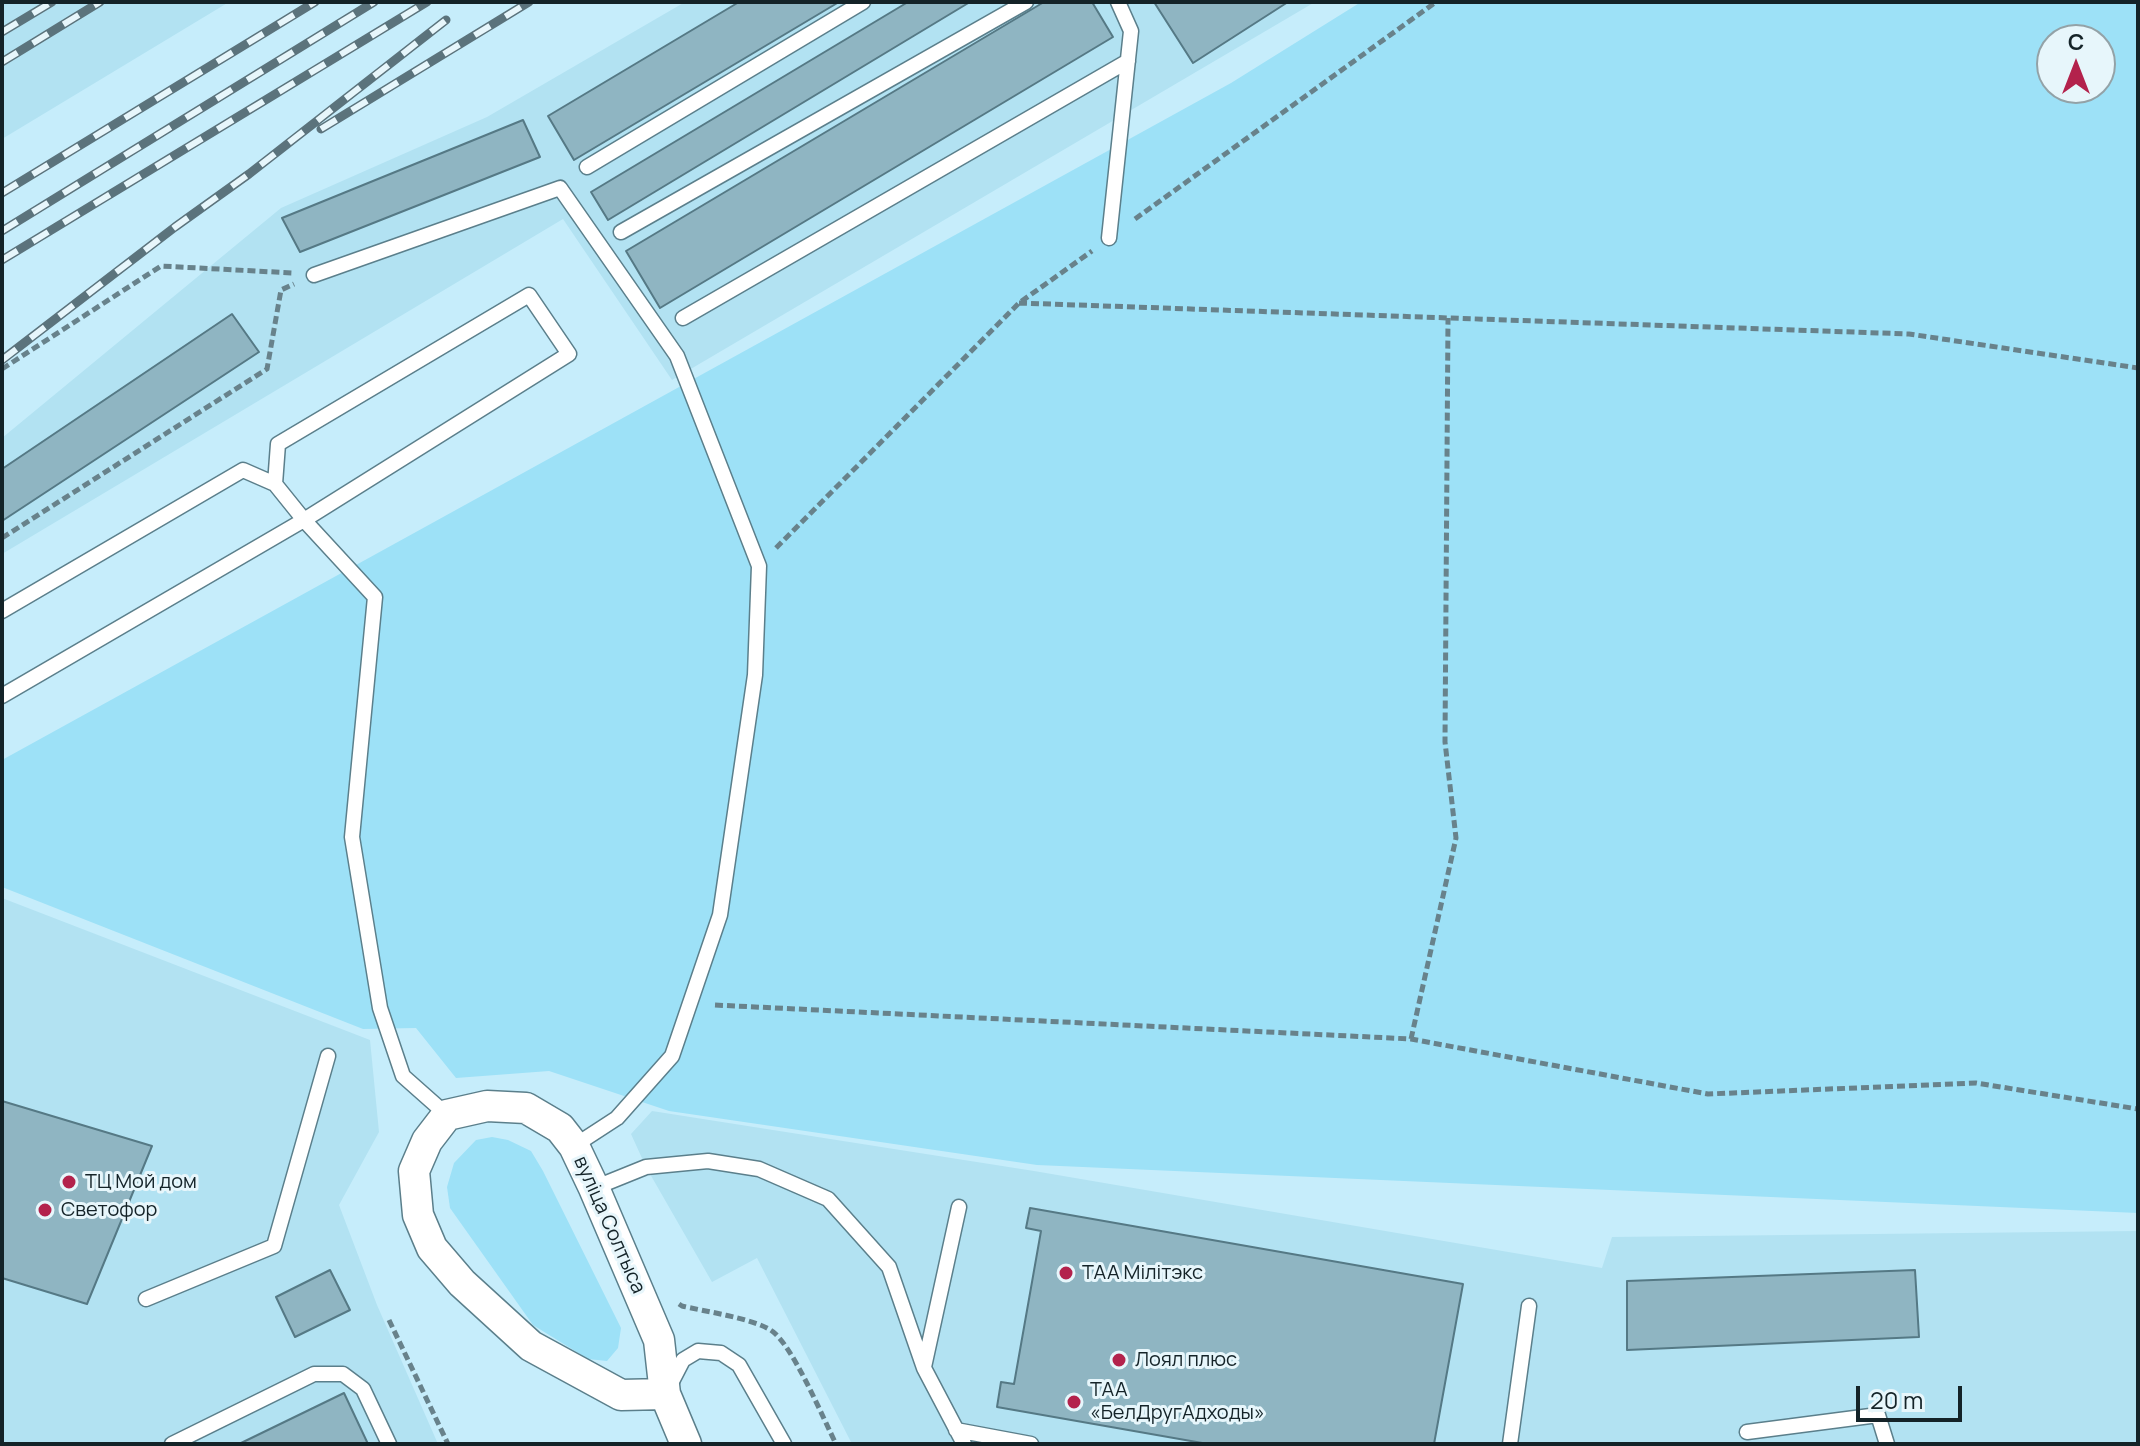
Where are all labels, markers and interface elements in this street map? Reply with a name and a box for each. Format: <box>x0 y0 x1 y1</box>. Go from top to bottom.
north arrow <box>2036 24 2116 104</box>
text: С <box>2068 27 2084 57</box>
street label: вуліца Солтыса <box>568 1153 650 1297</box>
place label: ТЦ Мой дом <box>85 1170 197 1194</box>
marker: ТЦ Мой дом <box>60 1173 78 1191</box>
place label: Светофор <box>61 1198 157 1222</box>
marker: Светофор <box>36 1201 54 1219</box>
place label: ТАА Мілітэкс <box>1082 1261 1203 1285</box>
marker: ТАА Мілітэкс <box>1057 1264 1075 1282</box>
place label: Лоял плюс <box>1135 1348 1237 1372</box>
marker: Лоял плюс <box>1110 1351 1128 1369</box>
scale bar <box>1860 1370 1966 1420</box>
place label: ТАА «БелДругАдходы» <box>1090 1378 1265 1425</box>
text: 20 m <box>1870 1383 1923 1416</box>
marker: ТАА «БелДругАдходы» <box>1065 1393 1083 1411</box>

